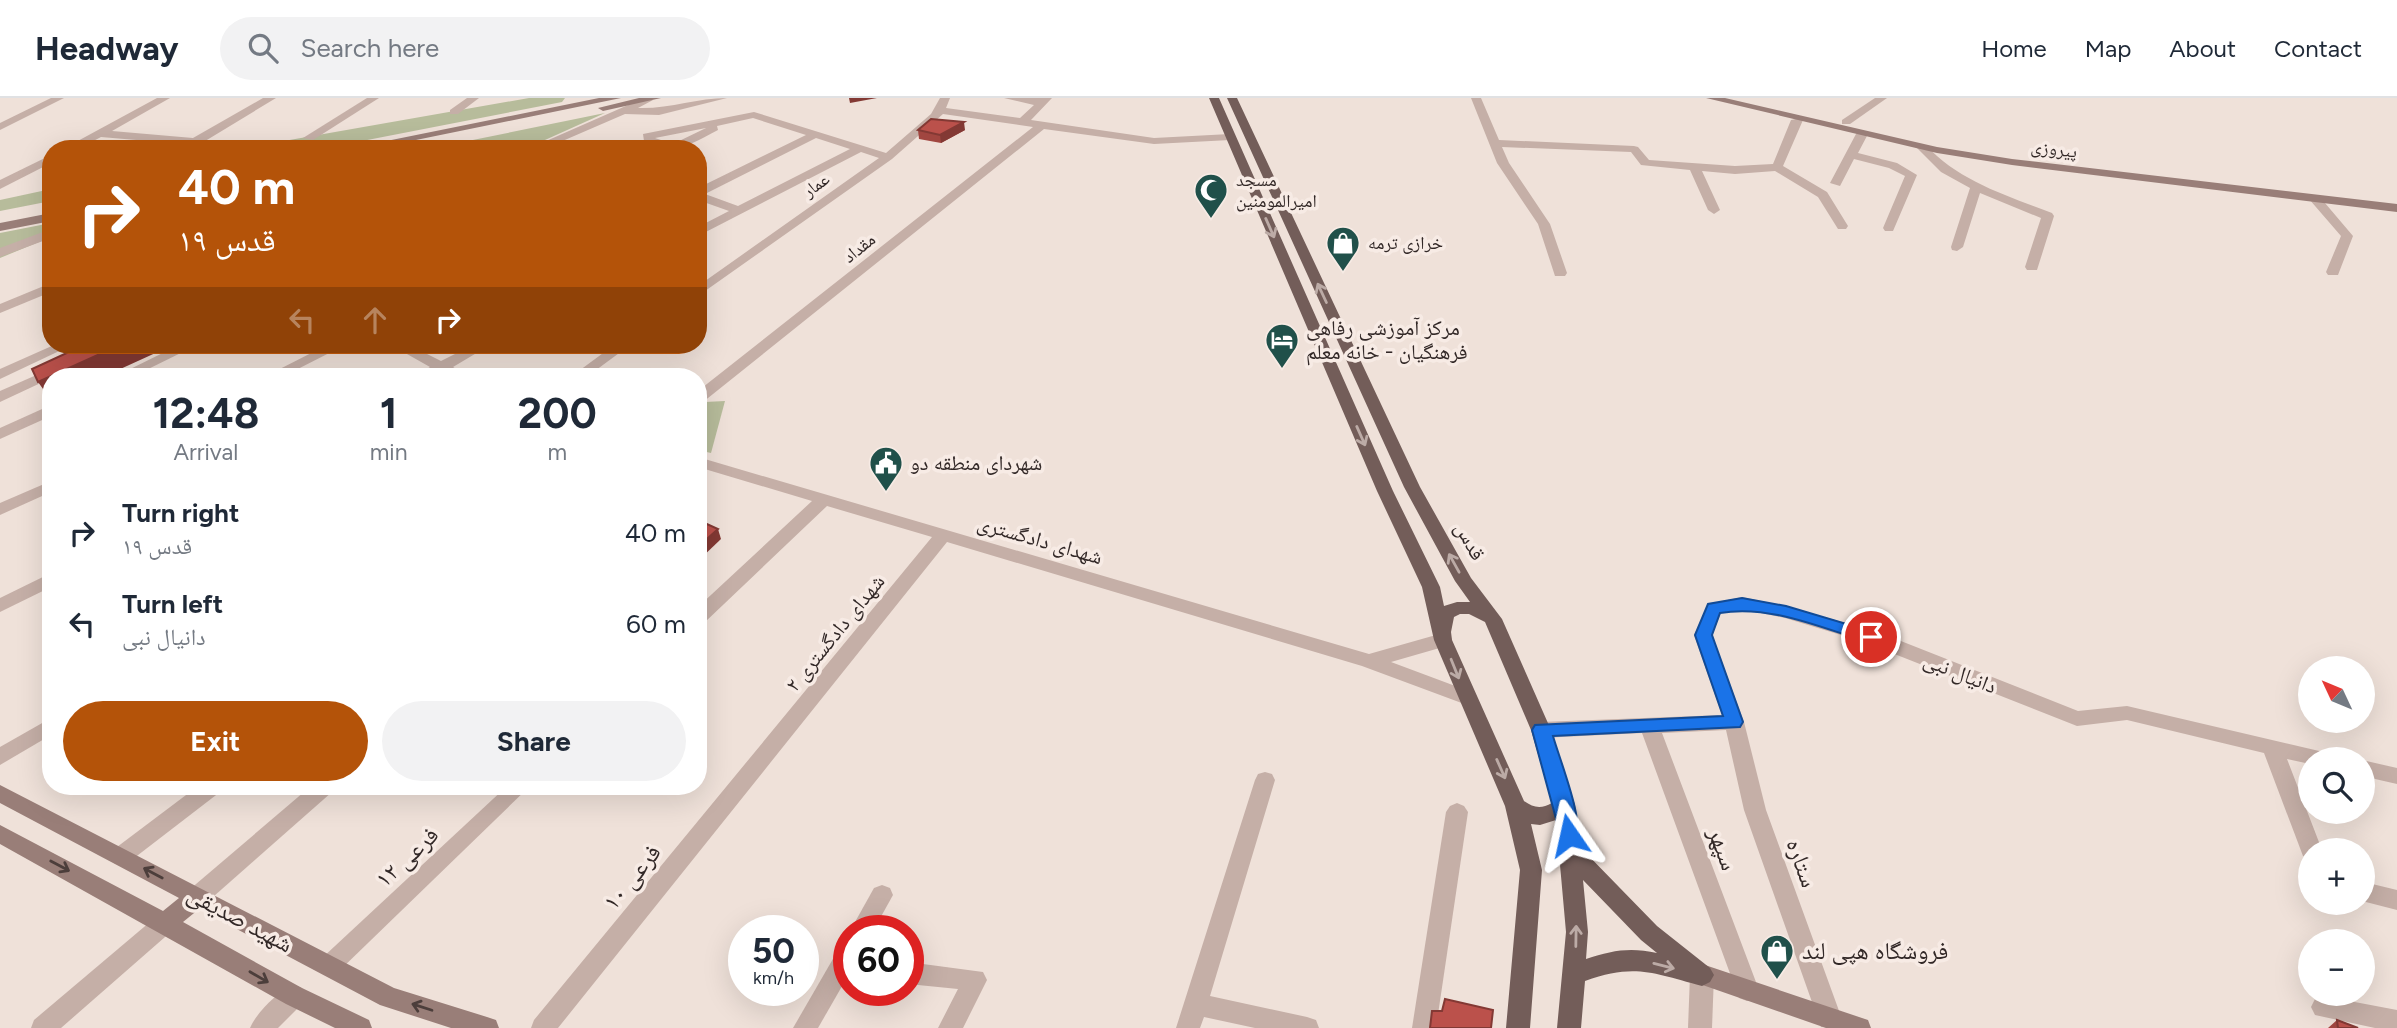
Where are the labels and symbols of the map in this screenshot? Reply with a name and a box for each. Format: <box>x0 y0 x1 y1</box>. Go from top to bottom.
street label: پیروزی <box>2030 135 2078 163</box>
street label: عمار <box>797 168 834 203</box>
place label: مسجد امیرالمومنین <box>1236 169 1317 212</box>
mosque icon: مسجد امیرالمومنین <box>1192 171 1230 220</box>
one-way arrow <box>1264 217 1277 238</box>
shop icon: خرازی ترمه <box>1324 224 1362 273</box>
street label: مقداد <box>838 228 880 268</box>
place label: خرازی ترمه <box>1368 232 1443 254</box>
one-way arrow <box>1315 283 1328 304</box>
place label: مرکز آموزشی رفاهی فرهنگیان - خانه معلم <box>1306 315 1468 366</box>
hotel icon: مرکز آموزشی رفاهی فرهنگیان - خانه معلم <box>1263 321 1301 370</box>
one-way arrow <box>1355 425 1368 447</box>
public building icon: شهردای منطقه دو <box>867 444 905 493</box>
place label: شهردای منطقه دو <box>910 450 1042 475</box>
street label: شهدای دادگستری <box>975 510 1106 569</box>
street label: قدس <box>1449 517 1491 565</box>
one-way arrow <box>1447 553 1460 574</box>
street label: شهدای دادگستری ۲ <box>780 569 890 696</box>
pin <box>1841 607 1901 667</box>
street label: دانیال نبی <box>1920 647 2000 699</box>
north arrow <box>2298 656 2375 733</box>
one-way arrow <box>1449 658 1462 680</box>
one-way arrow <box>1495 758 1508 779</box>
position arrow <box>1532 798 1606 872</box>
street label: فرعی ۱۲ <box>369 820 444 893</box>
street label: سپهر <box>1702 823 1744 874</box>
street label: ستاره <box>1780 835 1825 891</box>
street label: فرعی ۱۰ <box>596 838 667 915</box>
one-way arrow <box>49 860 70 873</box>
one-way arrow <box>144 866 164 880</box>
street label: شهید صدیقی <box>183 879 298 958</box>
speed limit sign: 60 <box>833 915 924 1006</box>
one-way arrow <box>1569 924 1583 947</box>
shop icon: فروشگاه هپی لند <box>1758 932 1796 981</box>
place label: فروشگاه هپی لند <box>1802 936 1948 965</box>
one-way arrow <box>1652 959 1675 973</box>
one-way arrow <box>248 971 269 984</box>
one-way arrow <box>411 1000 433 1013</box>

